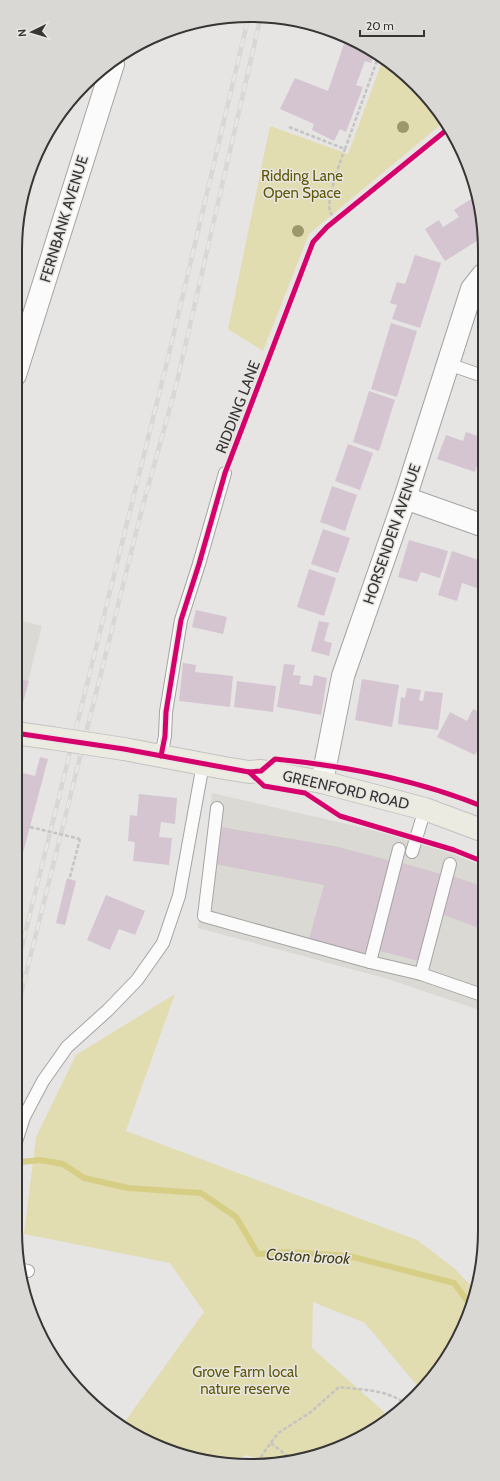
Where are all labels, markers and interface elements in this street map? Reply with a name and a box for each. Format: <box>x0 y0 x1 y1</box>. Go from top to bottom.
north arrow <box>12 12 52 52</box>
scale bar <box>360 12 424 38</box>
text: 20 m <box>366 18 394 33</box>
text: N <box>15 28 29 37</box>
street label: FERNBANK AVENUE <box>36 153 92 285</box>
park label: Ridding Lane Open Space <box>261 167 343 202</box>
street label: RIDDING LANE <box>212 358 264 456</box>
street label: HORSENDEN AVENUE <box>359 461 425 607</box>
street label: GREENFORD ROAD <box>281 767 411 813</box>
water label: Coston brook <box>265 1245 352 1268</box>
park label: Grove Farm local nature reserve <box>192 1363 298 1398</box>

